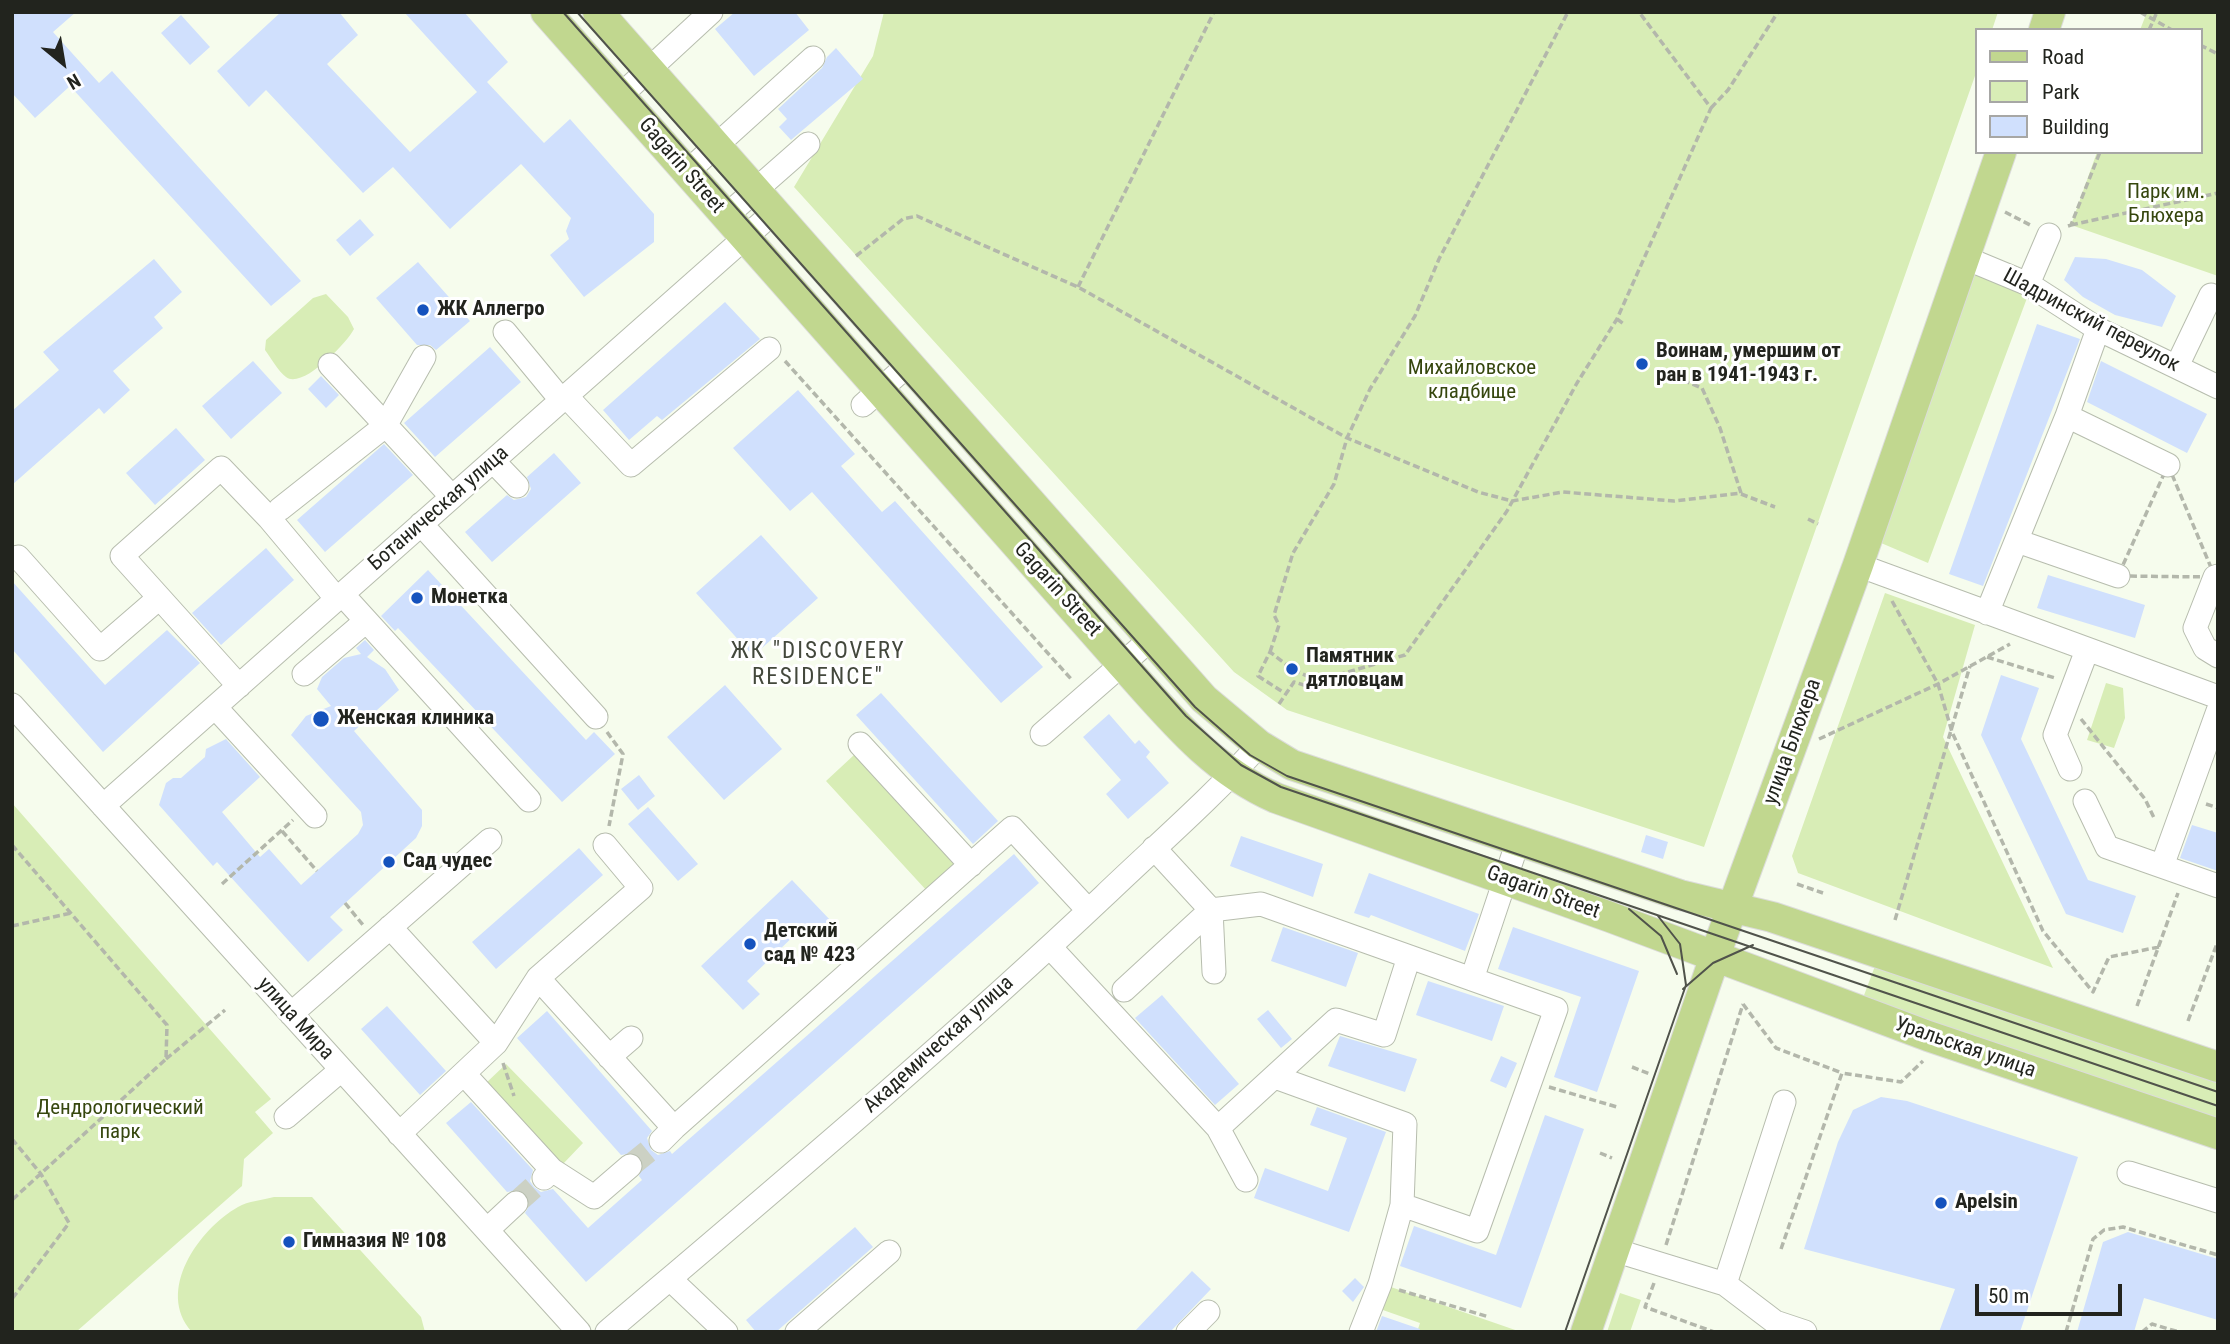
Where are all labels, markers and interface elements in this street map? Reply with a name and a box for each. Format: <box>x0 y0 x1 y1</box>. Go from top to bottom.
north arrow <box>28 28 98 98</box>
legend <box>1974 28 2202 154</box>
text: Road <box>2042 45 2084 69</box>
text: N <box>63 69 85 94</box>
text: Park <box>2042 80 2079 104</box>
street label: Gagarin Street <box>633 113 729 219</box>
text: Building <box>2042 115 2109 139</box>
park label: Парк им. Блюхера <box>2127 180 2205 230</box>
street label: Шадринский переулок <box>1998 264 2184 378</box>
place label: ЖК Аллегро <box>437 297 545 323</box>
marker: ЖК Аллегро <box>415 302 431 318</box>
place label: Воинам, умершим от ран в 1941-1943 г. <box>1656 339 1841 389</box>
park label: Михайловское кладбище <box>1408 356 1536 406</box>
marker: Воинам, умершим от ран в 1941-1943 г. <box>1634 356 1650 372</box>
street label: Ботаническая улица <box>364 441 514 577</box>
street label: Gagarin Street <box>1008 538 1106 642</box>
place label: Монетка <box>431 585 508 611</box>
marker: Монетка <box>409 590 425 606</box>
district label: ЖК "DISCOVERY RESIDENCE" <box>732 638 904 692</box>
place label: Памятник дятловцам <box>1306 644 1404 694</box>
marker: Памятник дятловцам <box>1284 661 1300 677</box>
street label: улица Блюхера <box>1759 676 1827 808</box>
place label: Женская клиника <box>337 706 494 732</box>
marker: Женская клиника <box>311 709 331 729</box>
place label: Сад чудес <box>403 849 492 875</box>
marker: Сад чудес <box>381 854 397 870</box>
street label: Gagarin Street <box>1483 861 1603 925</box>
place label: Детский сад № 423 <box>764 919 855 969</box>
marker: Детский сад № 423 <box>742 936 758 952</box>
street label: Академическая улица <box>859 971 1019 1119</box>
street label: улица Мира <box>251 972 339 1066</box>
street label: Уральская улица <box>1891 1012 2039 1084</box>
park label: Дендрологический парк <box>36 1096 204 1146</box>
place label: Apelsin <box>1955 1190 2018 1216</box>
marker: Apelsin <box>1933 1195 1949 1211</box>
place label: Гимназия № 108 <box>303 1229 447 1255</box>
marker: Гимназия № 108 <box>281 1234 297 1250</box>
scale bar <box>1978 1270 2125 1314</box>
text: 50 m <box>1988 1284 2029 1308</box>

